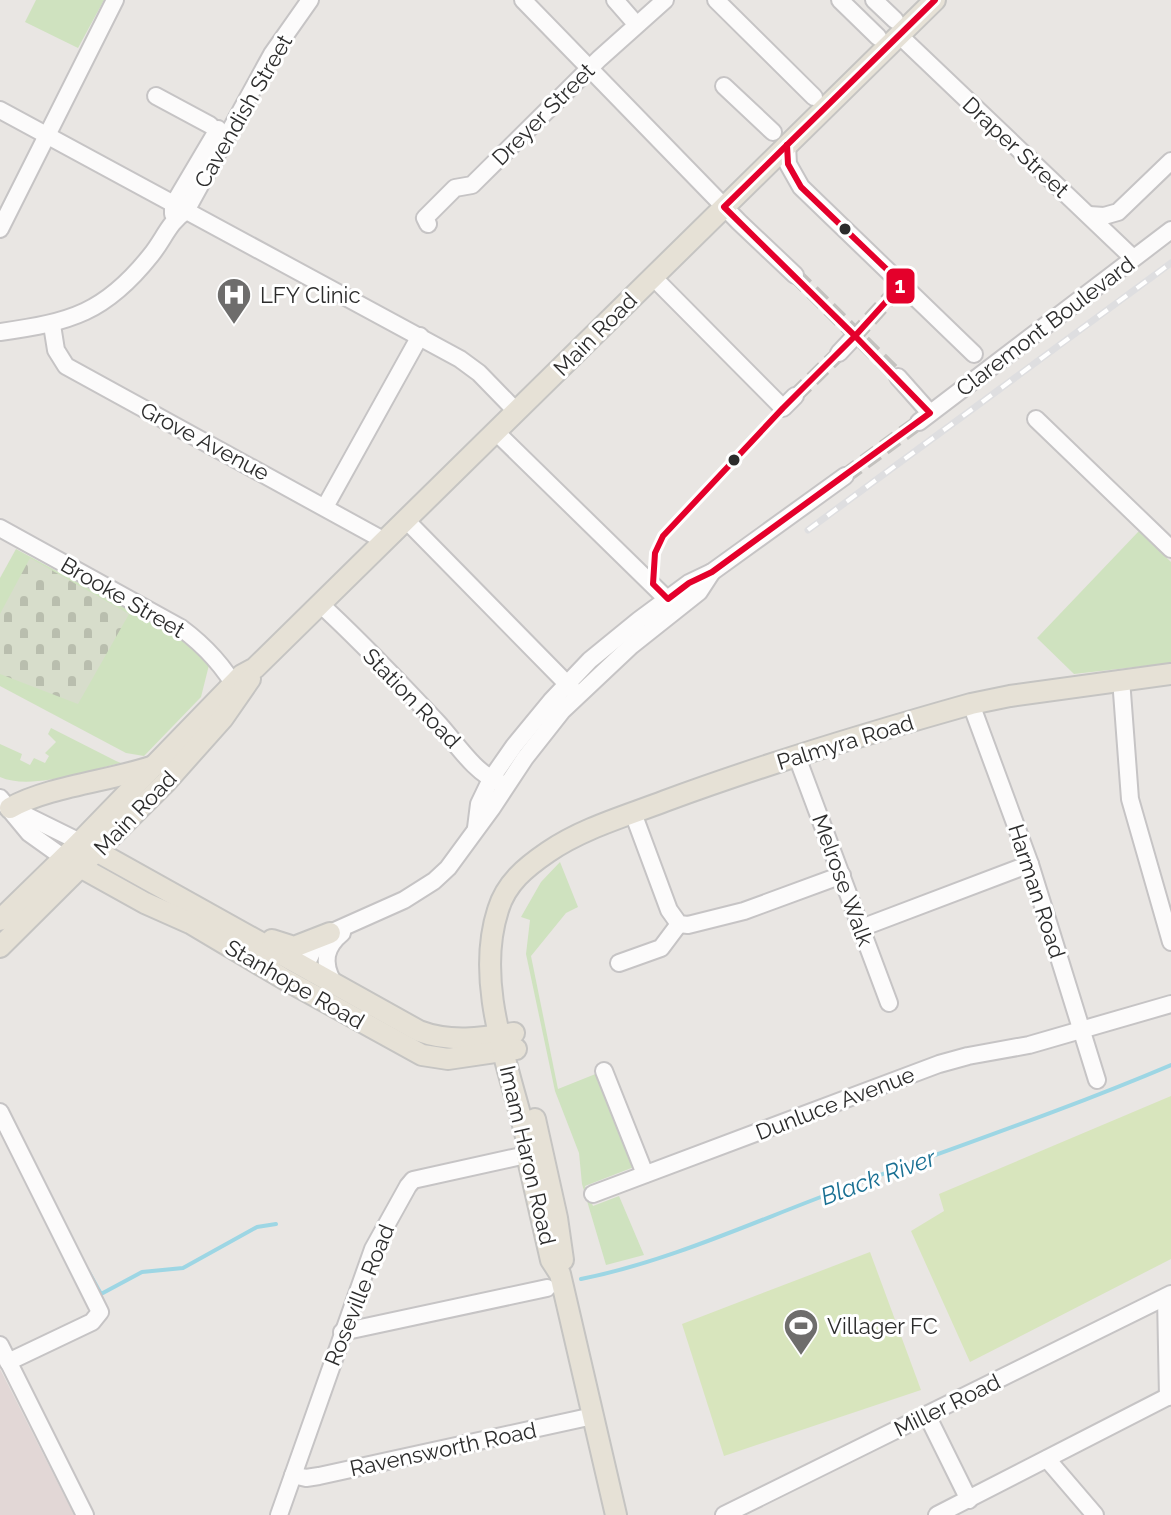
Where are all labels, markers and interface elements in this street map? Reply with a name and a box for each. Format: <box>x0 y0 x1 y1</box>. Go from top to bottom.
street label: Cavendish Street <box>189 29 298 192</box>
street label: Dreyer Street <box>486 57 600 171</box>
street label: Draper Street <box>958 91 1075 203</box>
unlabelled marker <box>837 221 853 237</box>
street label: Claremont Boulevard <box>951 251 1139 401</box>
line badge: 1 <box>885 267 916 305</box>
text: 1 <box>895 272 906 298</box>
hospital icon: LFY Clinic <box>215 276 253 326</box>
place label: LFY Clinic <box>260 282 361 308</box>
street label: Main Road <box>548 287 642 381</box>
street label: Grove Avenue <box>136 396 274 486</box>
unlabelled marker <box>726 452 742 468</box>
street label: Brooke Street <box>56 551 190 643</box>
street label: Station Road <box>358 643 466 753</box>
street label: Palmyra Road <box>774 709 916 775</box>
street label: Main Road <box>88 765 182 861</box>
street label: Melrose Walk <box>807 811 879 950</box>
street label: Harman Road <box>1003 821 1071 961</box>
street label: Stanhope Road <box>221 934 369 1034</box>
street label: Dunluce Avenue <box>752 1061 918 1145</box>
street label: Imam Haron Road <box>495 1063 561 1247</box>
water label: Black River <box>817 1143 940 1211</box>
street label: Roseville Road <box>319 1221 399 1369</box>
sports icon: Villager FC <box>782 1307 820 1357</box>
place label: Villager FC <box>827 1313 938 1339</box>
street label: Miller Road <box>890 1368 1004 1442</box>
street label: Ravensworth Road <box>347 1417 539 1481</box>

